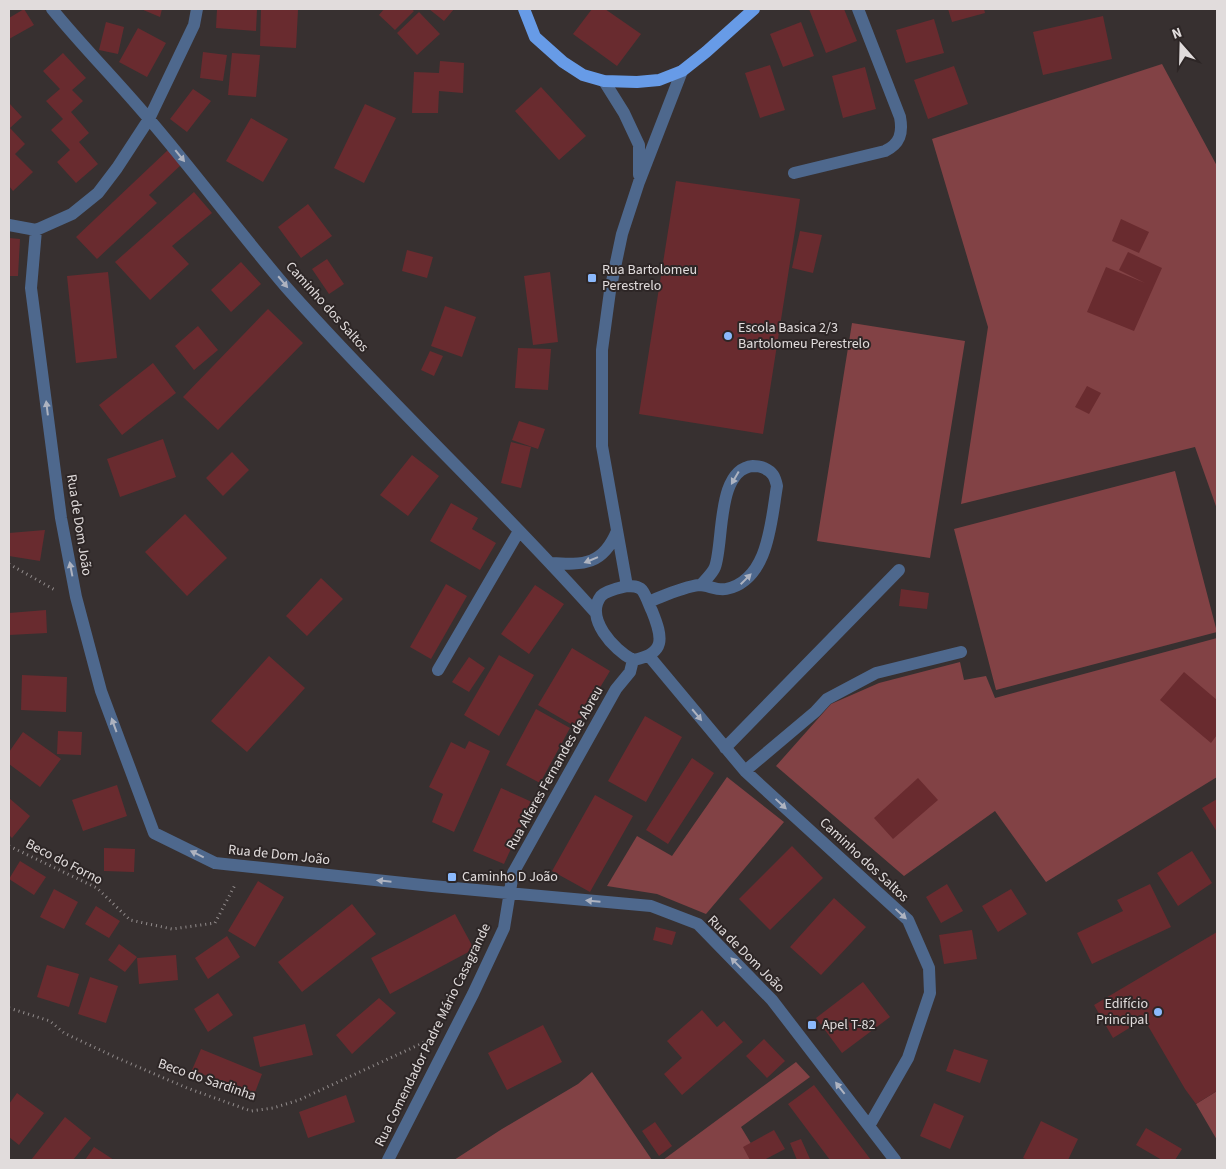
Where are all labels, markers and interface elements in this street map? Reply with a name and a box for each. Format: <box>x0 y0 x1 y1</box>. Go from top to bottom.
north arrow <box>1156 20 1206 70</box>
text: N <box>1169 23 1185 45</box>
one-way arrow <box>174 150 185 163</box>
street label: Caminho dos Saltos <box>281 257 373 357</box>
place label: Rua Bartolomeu Perestrelo <box>602 260 697 296</box>
marker: Rua Bartolomeu Perestrelo <box>586 272 598 284</box>
one-way arrow <box>277 275 288 288</box>
place label: Escola Basica 2/3 Bartolomeu Perestrelo <box>738 318 870 354</box>
marker: Escola Basica 2/3 Bartolomeu Perestrelo <box>722 330 734 342</box>
one-way arrow <box>43 400 51 416</box>
one-way arrow <box>731 471 739 486</box>
street label: Rua de Dom João <box>61 473 97 577</box>
one-way arrow <box>583 556 598 564</box>
one-way arrow <box>66 560 74 576</box>
one-way arrow <box>740 573 752 585</box>
street label: Rua Alferes Fernandes de Abreu <box>502 683 608 853</box>
one-way arrow <box>692 708 703 721</box>
one-way arrow <box>110 717 118 732</box>
one-way arrow <box>775 798 787 810</box>
street label: Caminho dos Saltos <box>815 813 913 907</box>
street label: Beco do Forno <box>22 834 106 890</box>
street label: Rua de Dom João <box>227 840 331 870</box>
one-way arrow <box>189 849 204 858</box>
place label: Caminho D João <box>462 867 558 887</box>
marker: Caminho D João <box>446 871 458 883</box>
one-way arrow <box>375 877 391 885</box>
one-way arrow <box>585 896 601 904</box>
one-way arrow <box>894 908 906 920</box>
street label: Rua de Dom João <box>703 911 789 997</box>
street label: Rua Comendador Padre Mário Casagrande <box>370 920 496 1150</box>
one-way arrow <box>730 957 742 969</box>
place label: Edifício Principal <box>1096 994 1148 1030</box>
marker: Edifício Principal <box>1152 1006 1164 1018</box>
place label: Apel T-82 <box>822 1015 875 1035</box>
marker: Apel T-82 <box>806 1019 818 1031</box>
street label: Beco do Sardinha <box>155 1054 259 1106</box>
one-way arrow <box>834 1082 845 1095</box>

